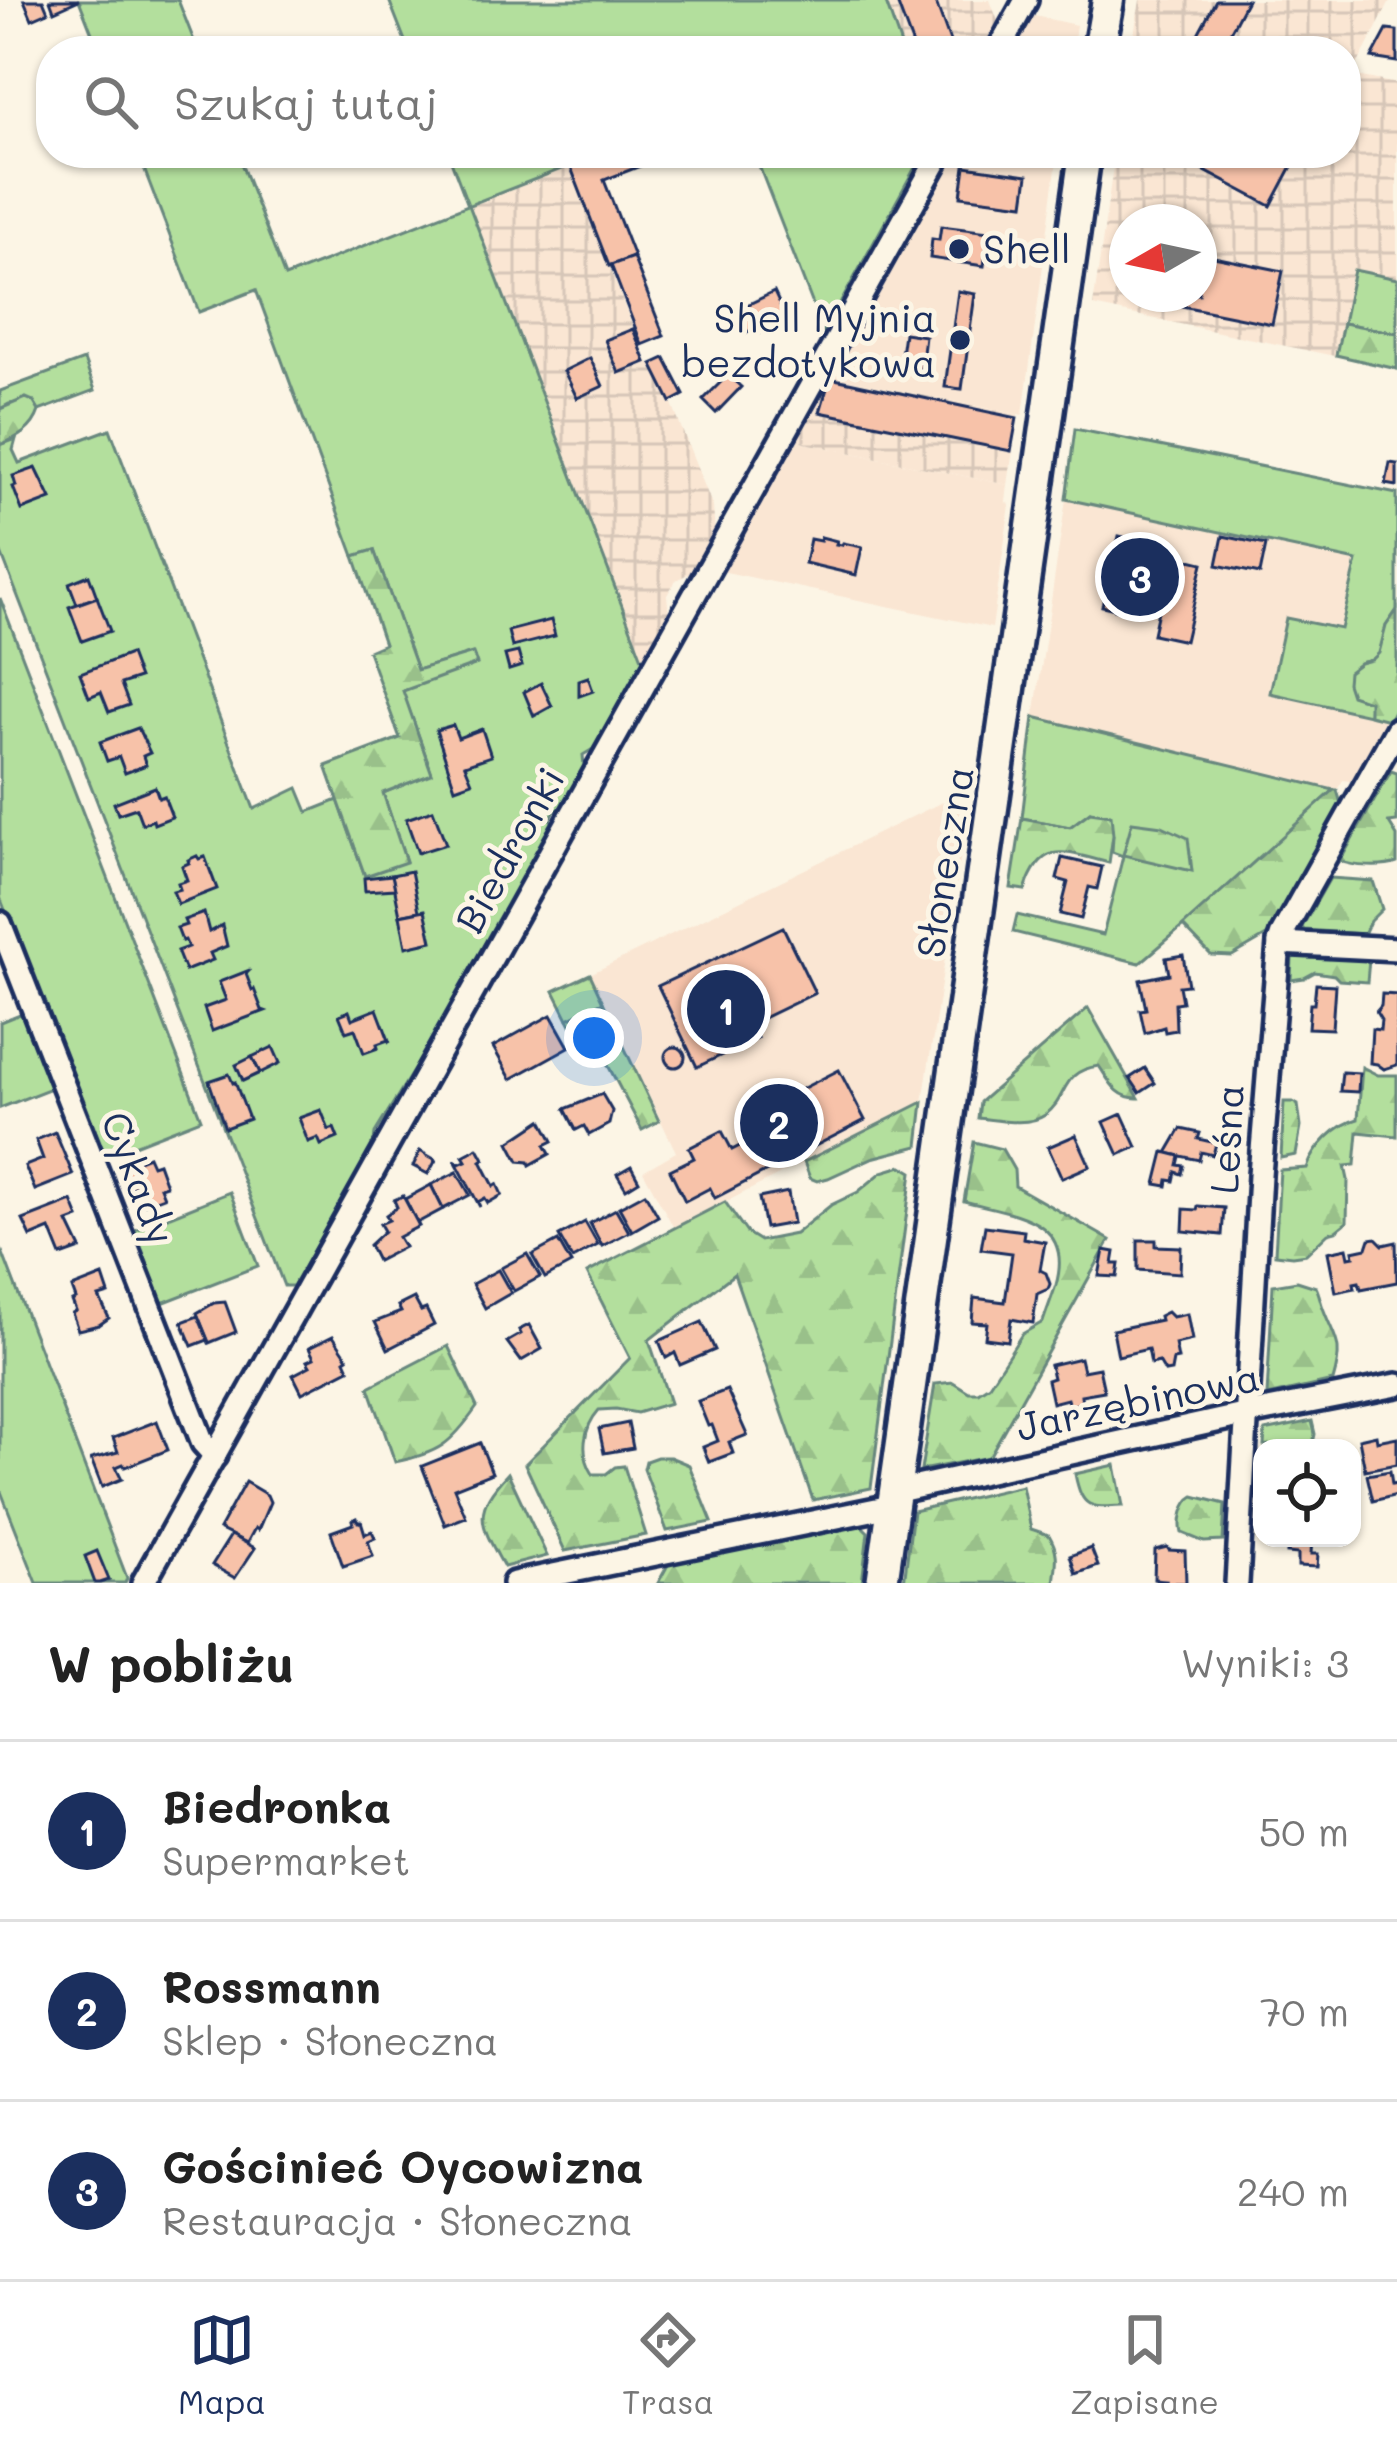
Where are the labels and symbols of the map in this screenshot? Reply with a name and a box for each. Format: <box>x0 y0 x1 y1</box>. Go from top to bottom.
north arrow <box>1109 204 1217 312</box>
place label: Shell <box>983 222 1071 273</box>
marker: Shell <box>946 236 972 262</box>
place label: Shell Myjnia bezdotykowa <box>682 291 936 387</box>
marker: Shell Myjnia bezdotykowa <box>947 327 973 353</box>
pin: 3 <box>1101 532 1179 622</box>
street label: Biedronki <box>442 757 575 941</box>
street label: Słoneczna <box>903 762 984 961</box>
pin: 1 <box>687 964 765 1054</box>
your location <box>564 1008 624 1068</box>
pin: 2 <box>740 1078 818 1168</box>
street label: Leśna <box>1197 1083 1254 1195</box>
street label: Cykady <box>91 1104 188 1251</box>
street label: Jarzębinowa <box>1011 1350 1264 1451</box>

